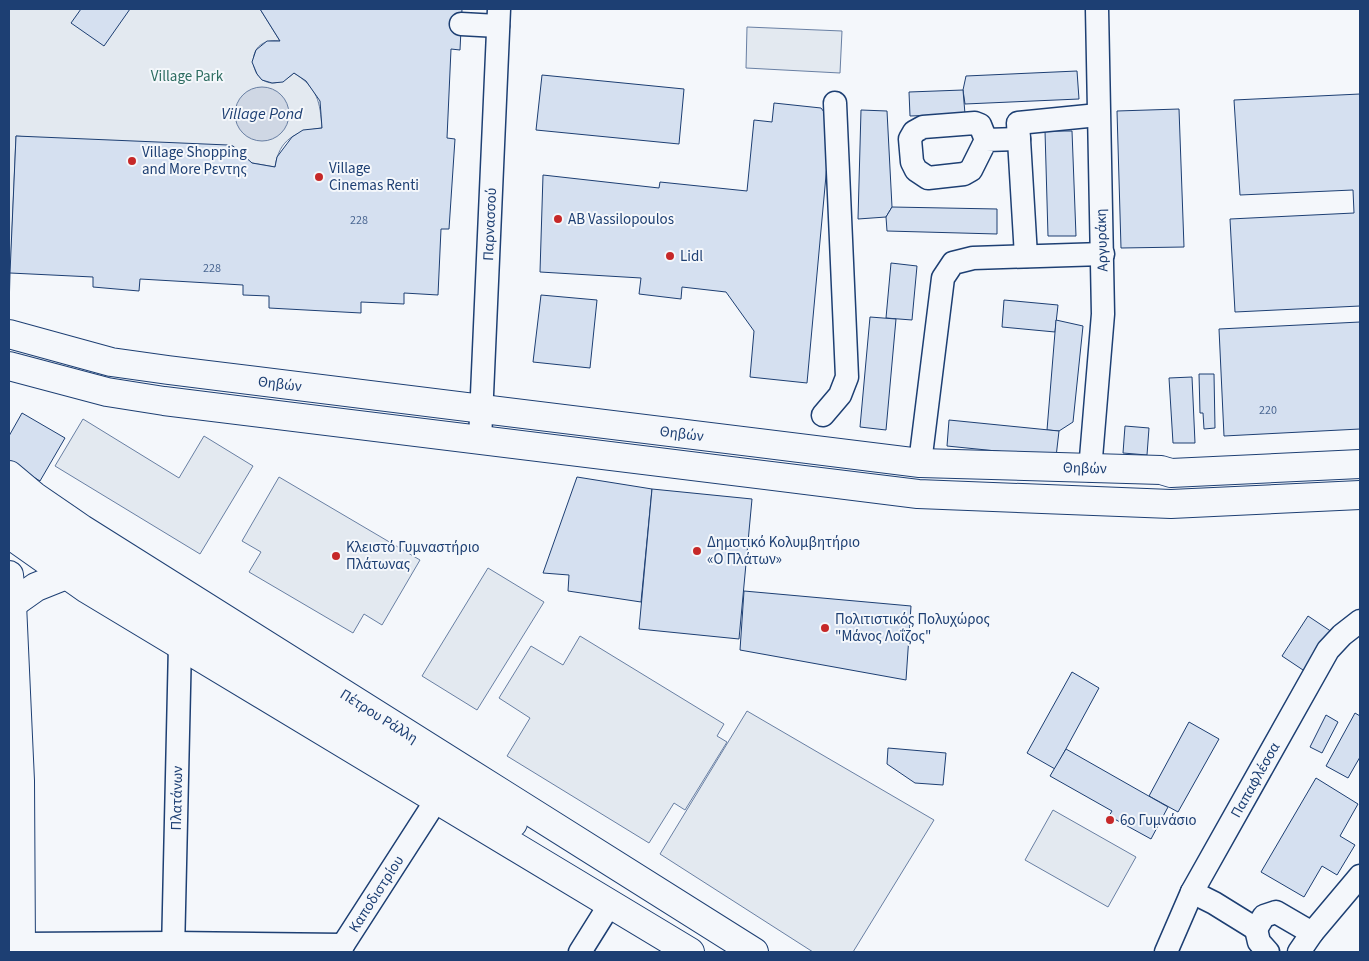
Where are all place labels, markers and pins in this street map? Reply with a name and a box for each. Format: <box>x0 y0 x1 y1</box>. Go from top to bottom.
place label: Village Shopping and More Ρεντης <box>142 142 247 180</box>
marker: Village Shopping and More Ρεντης <box>126 155 138 167</box>
place label: Village Cinemas Renti <box>329 158 419 196</box>
marker: Village Cinemas Renti <box>313 171 325 183</box>
place label: AB Vassilopoulos <box>568 209 674 230</box>
marker: AB Vassilopoulos <box>552 213 564 225</box>
place label: Lidl <box>680 246 703 267</box>
marker: Lidl <box>664 250 676 262</box>
place label: Δημοτικό Κολυμβητήριο «Ο Πλάτων» <box>707 532 860 570</box>
place label: Κλειστό Γυμναστήριο Πλάτωνας <box>346 537 480 575</box>
marker: Δημοτικό Κολυμβητήριο «Ο Πλάτων» <box>691 545 703 557</box>
marker: Κλειστό Γυμναστήριο Πλάτωνας <box>330 550 342 562</box>
place label: Πολιτιστικός Πολυχώρος "Μάνος Λοΐζος" <box>835 609 991 647</box>
marker: Πολιτιστικός Πολυχώρος "Μάνος Λοΐζος" <box>819 622 831 634</box>
place label: 6ο Γυμνάσιο <box>1120 810 1197 831</box>
marker: 6ο Γυμνάσιο <box>1104 814 1116 826</box>

